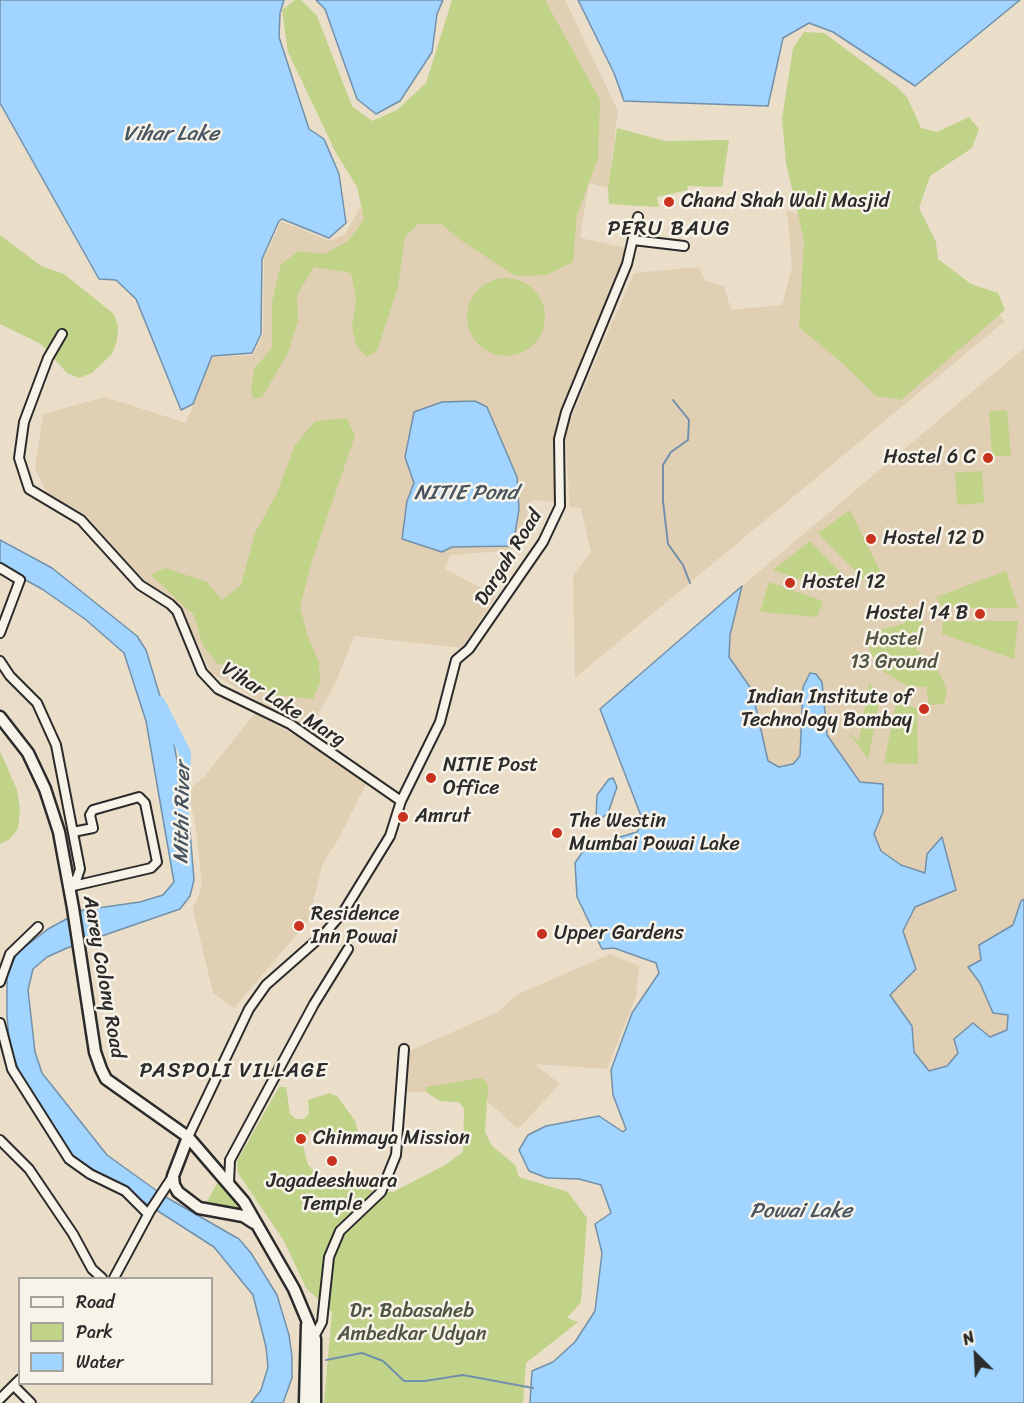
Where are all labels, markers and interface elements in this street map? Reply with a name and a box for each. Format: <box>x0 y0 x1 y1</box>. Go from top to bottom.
water label: Vihar Lake <box>123 122 219 148</box>
place label: Chand Shah Wali Masjid <box>681 190 889 214</box>
marker: Chand Shah Wali Masjid <box>662 195 676 209</box>
district label: PERU BAUG <box>608 217 730 243</box>
place label: Hostel 6 C <box>884 446 976 470</box>
marker: Hostel 6 C <box>981 451 995 465</box>
water label: NITIE Pond <box>414 481 518 507</box>
street label: Dargah Road <box>470 505 548 611</box>
place label: Hostel 12 D <box>883 527 984 551</box>
marker: Hostel 12 D <box>864 532 878 546</box>
place label: Hostel 12 <box>802 571 886 595</box>
marker: Hostel 12 <box>783 576 797 590</box>
place label: Hostel 14 B <box>866 602 968 626</box>
marker: Hostel 14 B <box>973 607 987 621</box>
park label: Hostel 13 Ground <box>850 628 938 675</box>
street label: Vihar Lake Marg <box>217 657 349 753</box>
place label: Indian Institute of Technology Bombay <box>741 686 912 733</box>
marker: Indian Institute of Technology Bombay <box>917 702 931 716</box>
place label: NITIE Post Office <box>443 754 538 801</box>
water label: Mithi River <box>170 762 196 864</box>
marker: NITIE Post Office <box>424 771 438 785</box>
place label: Amrut <box>415 805 470 829</box>
marker: Amrut <box>396 810 410 824</box>
place label: The Westin Mumbai Powai Lake <box>569 810 740 857</box>
marker: The Westin Mumbai Powai Lake <box>550 826 564 840</box>
street label: Aarey Colony Road <box>77 894 129 1060</box>
place label: Residence Inn Powai <box>311 903 399 950</box>
marker: Residence Inn Powai <box>292 919 306 933</box>
place label: Upper Gardens <box>554 922 684 946</box>
marker: Upper Gardens <box>535 927 549 941</box>
district label: PASPOLI VILLAGE <box>141 1059 327 1085</box>
place label: Chinmaya Mission <box>313 1127 470 1151</box>
marker: Chinmaya Mission <box>294 1132 308 1146</box>
marker: Jagadeeshwara Temple <box>325 1154 339 1168</box>
place label: Jagadeeshwara Temple <box>267 1170 397 1217</box>
water label: Powai Lake <box>750 1199 852 1225</box>
legend <box>18 1277 213 1385</box>
text: Road <box>76 1286 115 1318</box>
park label: Dr. Babasaheb Ambedkar Udyan <box>337 1300 487 1347</box>
text: Park <box>76 1316 113 1348</box>
text: N <box>958 1323 979 1354</box>
north arrow <box>946 1325 1006 1385</box>
text: Water <box>76 1346 123 1378</box>

